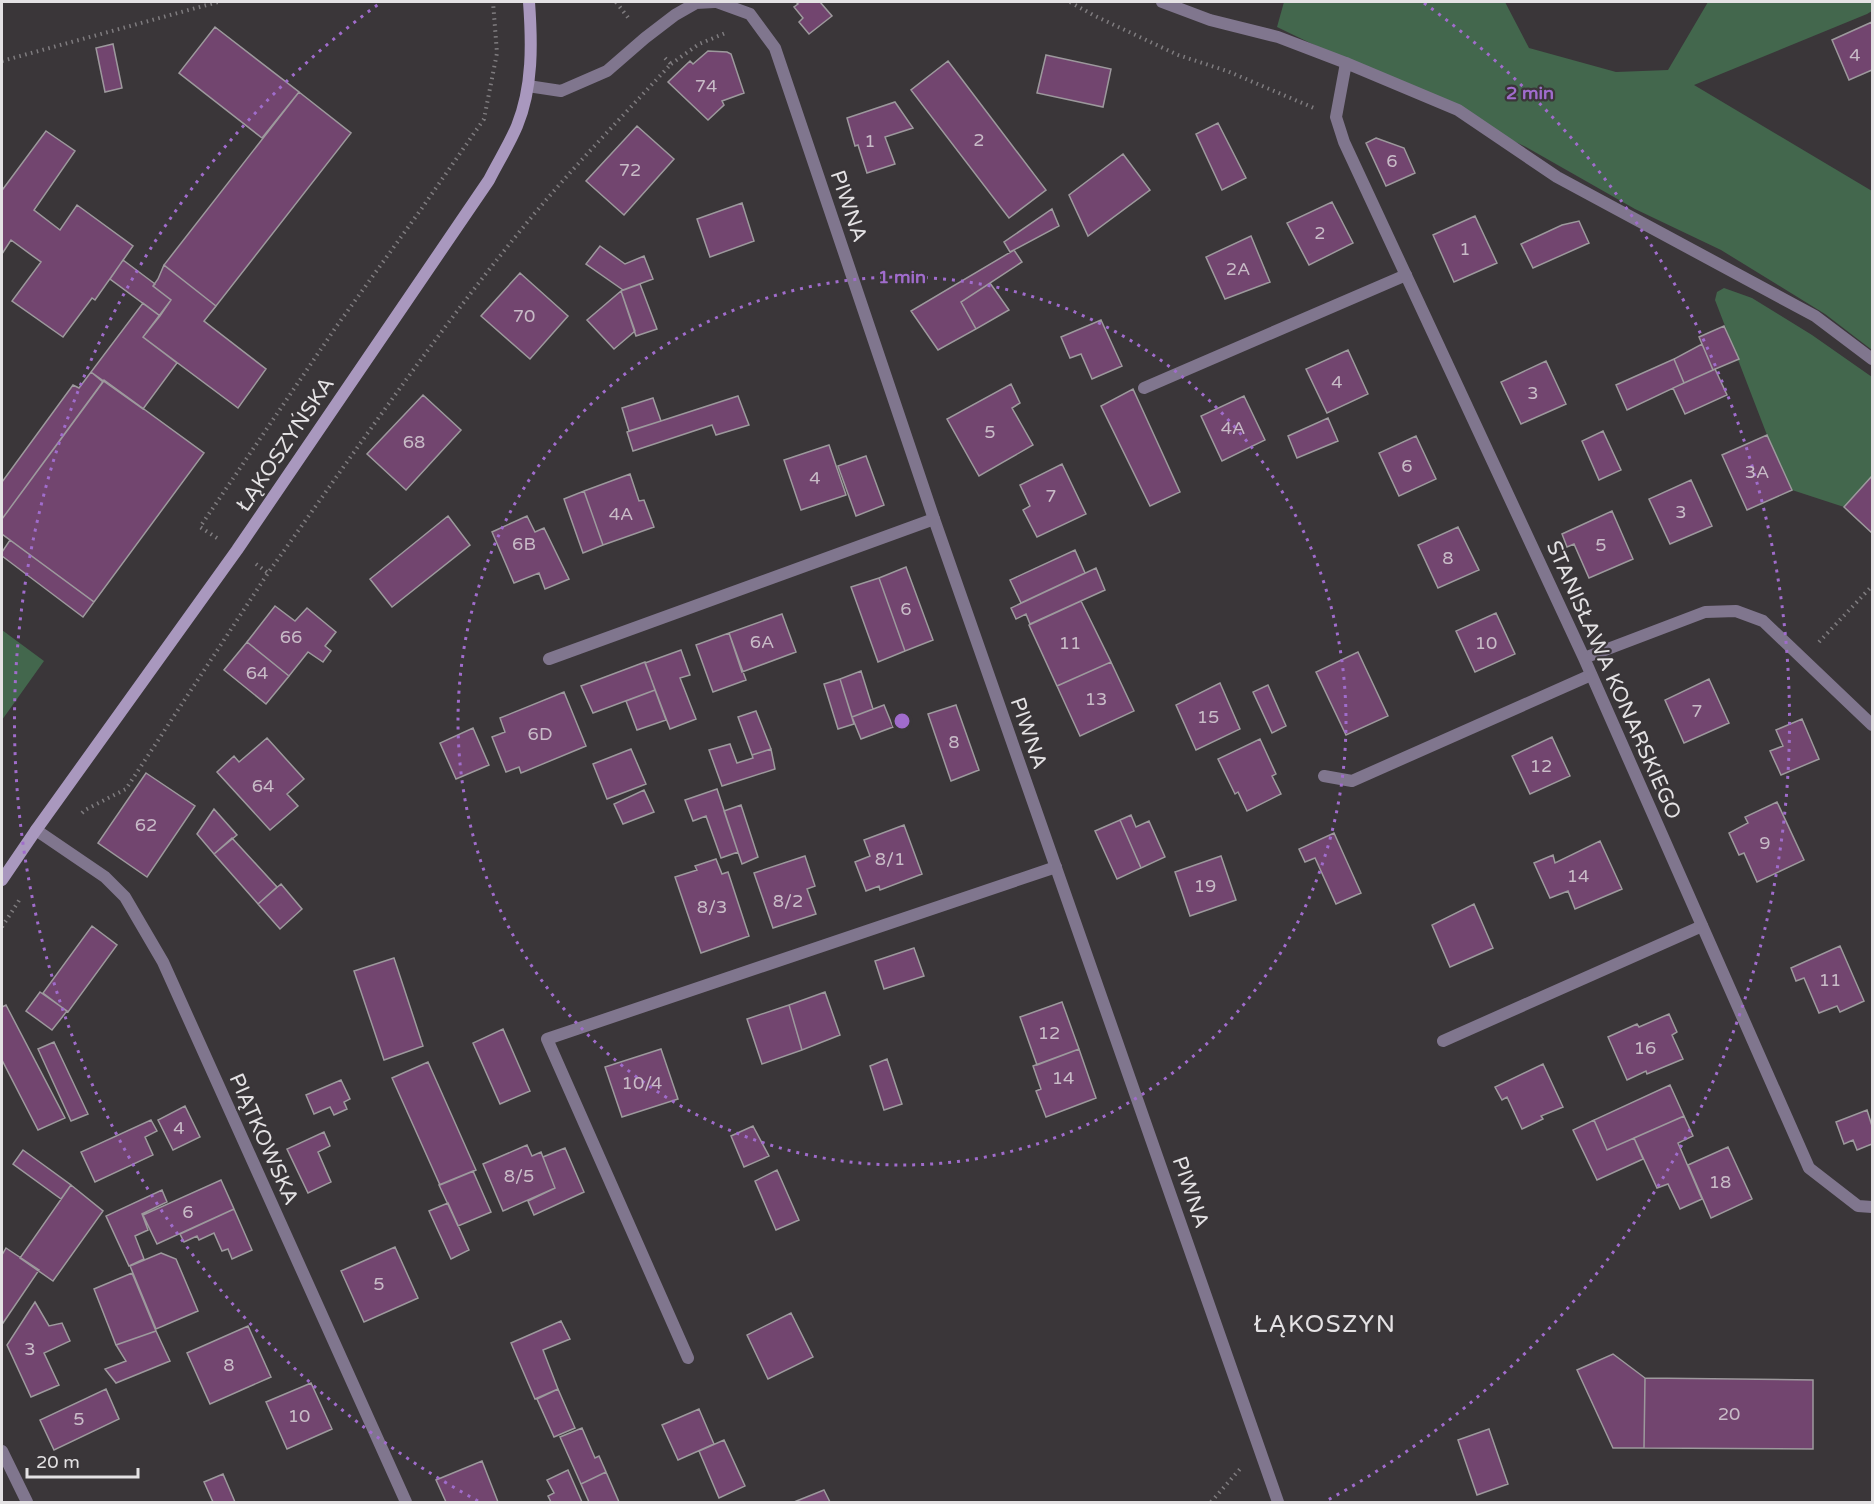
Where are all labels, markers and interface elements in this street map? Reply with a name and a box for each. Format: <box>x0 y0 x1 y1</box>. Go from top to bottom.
house number: 4 <box>1849 44 1861 66</box>
house number: 74 <box>695 75 717 97</box>
text: 2 min <box>1506 82 1554 104</box>
house number: 2 <box>973 129 985 151</box>
house number: 1 <box>864 130 876 152</box>
house number: 6 <box>1386 150 1398 172</box>
house number: 72 <box>619 159 641 181</box>
street label: PIWNA <box>825 167 872 245</box>
house number: 2 <box>1314 222 1326 244</box>
house number: 1 <box>1459 238 1471 260</box>
house number: 2A <box>1226 258 1250 280</box>
text: 1 min <box>878 266 926 288</box>
house number: 70 <box>513 305 535 327</box>
house number: 4 <box>1331 371 1343 393</box>
street label: ŁĄKOSZYŃSKA <box>231 372 340 516</box>
house number: 3 <box>1527 382 1539 404</box>
house number: 4A <box>1221 417 1245 439</box>
house number: 5 <box>984 421 996 443</box>
house number: 68 <box>403 431 425 453</box>
house number: 6 <box>1401 455 1413 477</box>
house number: 3A <box>1745 461 1769 483</box>
house number: 4 <box>809 467 821 489</box>
house number: 7 <box>1045 485 1057 507</box>
house number: 3 <box>1675 501 1687 523</box>
house number: 4A <box>609 503 633 525</box>
house number: 6B <box>512 533 536 555</box>
house number: 5 <box>1595 534 1607 556</box>
street label: STANISŁAWA KONARSKIEGO <box>1541 537 1686 823</box>
house number: 8 <box>1442 547 1454 569</box>
house number: 6 <box>900 598 912 620</box>
house number: 66 <box>280 626 302 648</box>
house number: 6A <box>750 631 774 653</box>
house number: 11 <box>1059 632 1081 654</box>
house number: 10 <box>1475 632 1497 654</box>
house number: 64 <box>246 662 268 684</box>
house number: 13 <box>1085 688 1107 710</box>
street label: PIWNA <box>1005 694 1052 772</box>
house number: 7 <box>1691 700 1703 722</box>
house number: 15 <box>1197 706 1219 728</box>
centre of rings <box>892 711 912 731</box>
house number: 6D <box>528 723 552 745</box>
house number: 8 <box>948 731 960 753</box>
house number: 12 <box>1530 755 1552 777</box>
house number: 64 <box>252 775 274 797</box>
house number: 62 <box>135 814 157 836</box>
house number: 9 <box>1759 832 1771 854</box>
house number: 8/1 <box>875 848 905 870</box>
house number: 14 <box>1567 865 1589 887</box>
house number: 19 <box>1194 875 1216 897</box>
house number: 8/2 <box>773 890 803 912</box>
house number: 8/3 <box>697 896 727 918</box>
house number: 11 <box>1819 969 1841 991</box>
house number: 12 <box>1038 1022 1060 1044</box>
house number: 16 <box>1634 1037 1656 1059</box>
house number: 14 <box>1052 1067 1074 1089</box>
street label: PIĄTKOWSKA <box>223 1070 304 1209</box>
house number: 10/4 <box>622 1072 662 1094</box>
house number: 4 <box>173 1117 185 1139</box>
street label: PIWNA <box>1167 1153 1214 1231</box>
house number: 8/5 <box>504 1165 534 1187</box>
house number: 18 <box>1709 1171 1731 1193</box>
house number: 6 <box>182 1201 194 1223</box>
house number: 5 <box>373 1273 385 1295</box>
district label: ŁĄKOSZYN <box>1254 1310 1396 1339</box>
house number: 3 <box>24 1338 36 1360</box>
house number: 8 <box>223 1354 235 1376</box>
house number: 20 <box>1718 1403 1740 1425</box>
house number: 10 <box>288 1405 310 1427</box>
house number: 5 <box>73 1408 85 1430</box>
scale bar <box>27 1441 138 1479</box>
text: 20 m <box>36 1451 80 1473</box>

